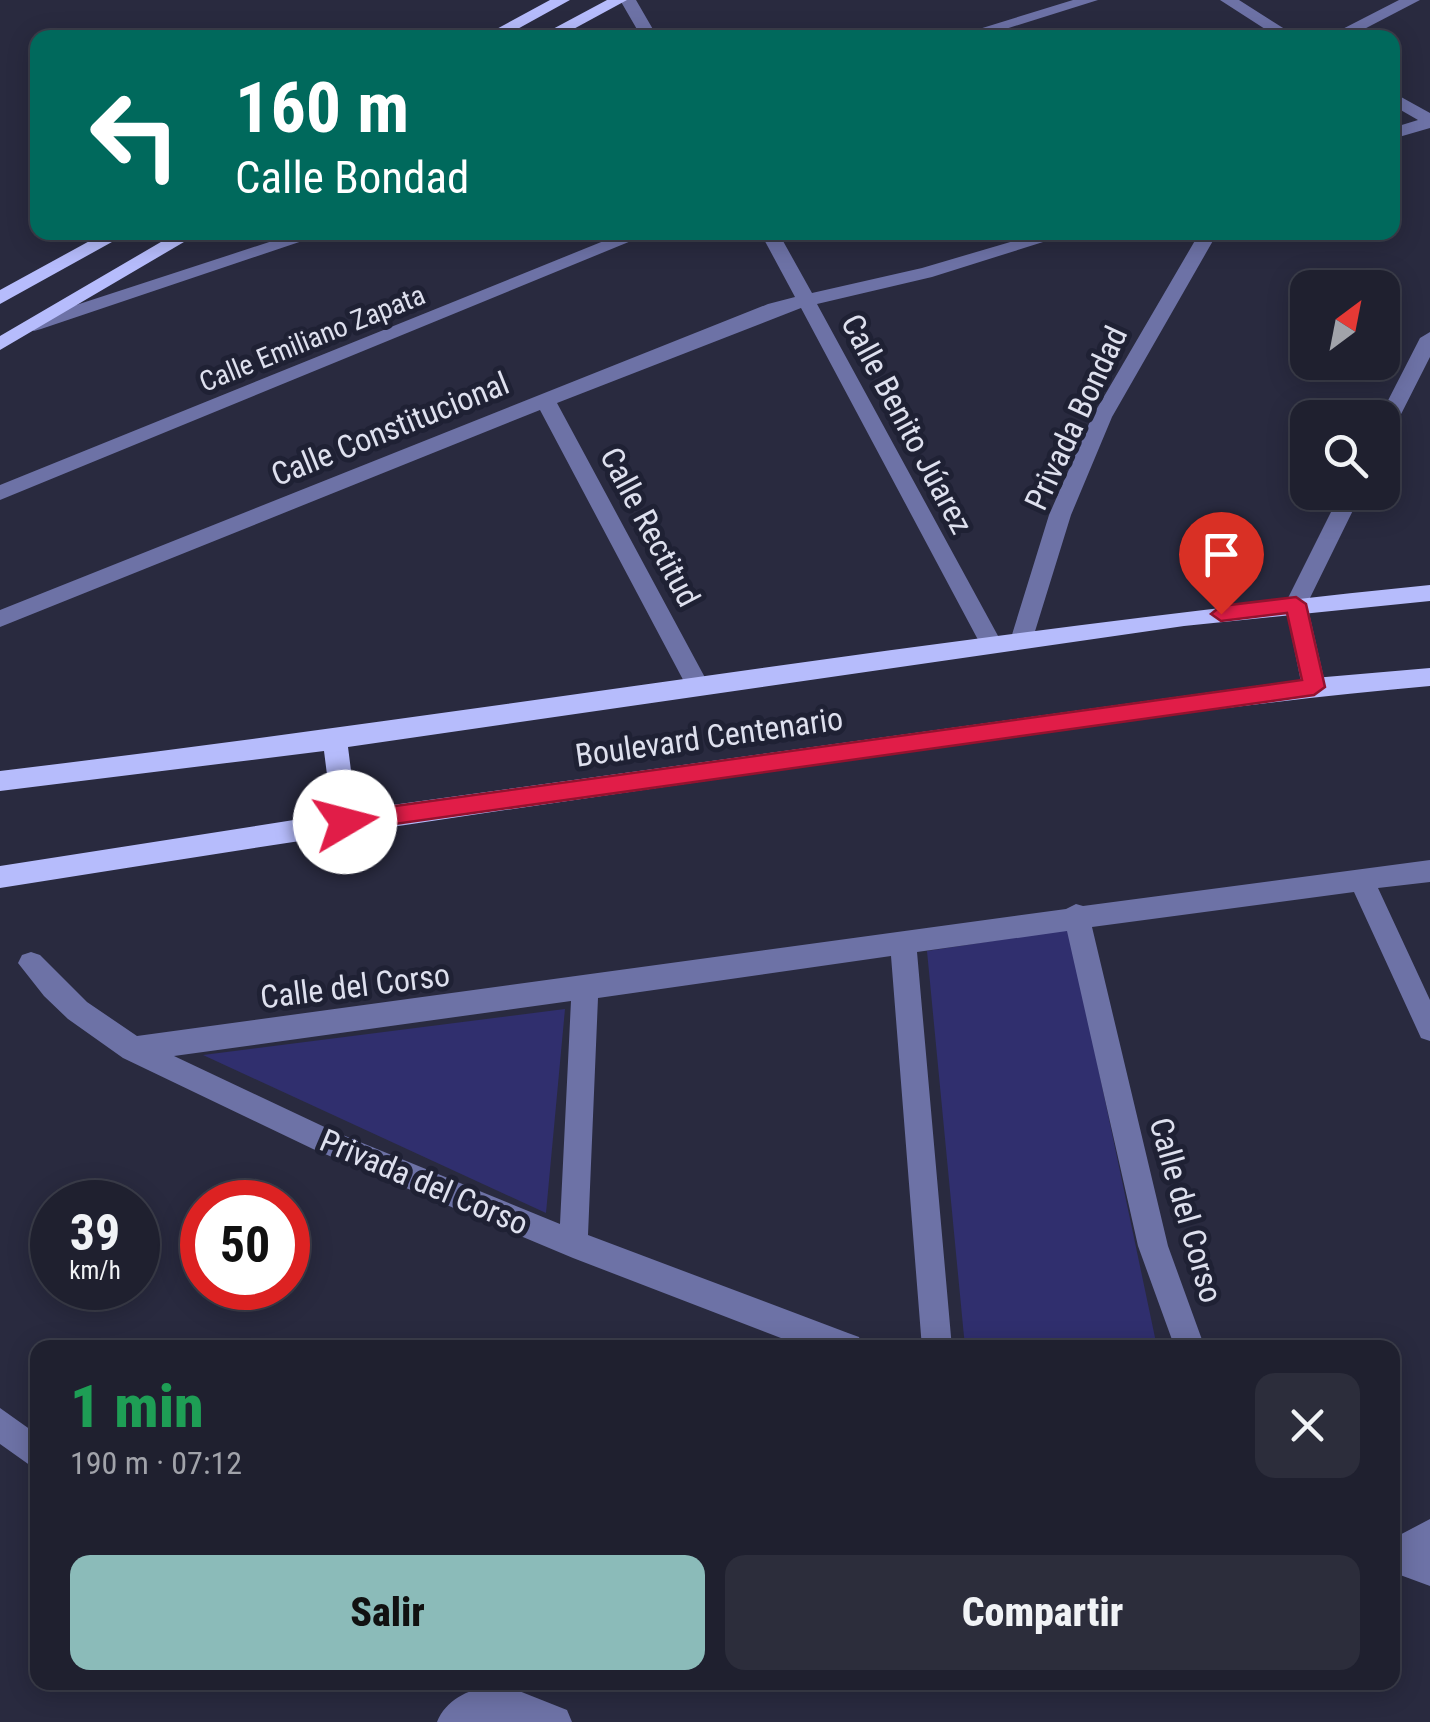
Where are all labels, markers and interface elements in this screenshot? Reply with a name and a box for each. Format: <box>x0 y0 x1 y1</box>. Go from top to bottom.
text: 160 m <box>235 67 409 149</box>
icon: left <box>70 70 200 200</box>
text: Calle Bondad <box>235 151 469 204</box>
north arrow <box>1290 270 1400 380</box>
map controls <box>1290 270 1400 510</box>
street label: Calle Emiliano Zapata <box>195 278 430 399</box>
street label: Calle Benito Júarez <box>833 308 981 540</box>
street label: Privada Bondad <box>1017 320 1135 516</box>
street label: Calle Constitucional <box>266 364 514 494</box>
button: search <box>1290 400 1400 510</box>
street label: Calle Rectitud <box>592 441 708 613</box>
pin <box>1179 512 1264 615</box>
icon: arrive <box>1194 527 1249 582</box>
street label: Boulevard Centenario <box>573 699 845 775</box>
position arrow <box>293 770 397 874</box>
street label: Calle del Corso <box>258 956 452 1016</box>
street label: Calle del Corso <box>1141 1113 1231 1307</box>
street label: Privada del Corso <box>314 1121 534 1243</box>
speed limit sign: 50 <box>180 1180 310 1310</box>
text: 39 <box>70 1204 120 1262</box>
text: km/h <box>69 1256 121 1285</box>
text: 1 min <box>70 1371 204 1442</box>
button: close <box>1255 1373 1360 1478</box>
text: 190 m · 07:12 <box>70 1444 242 1482</box>
button: Salir <box>70 1555 705 1670</box>
button: Compartir <box>725 1555 1360 1670</box>

